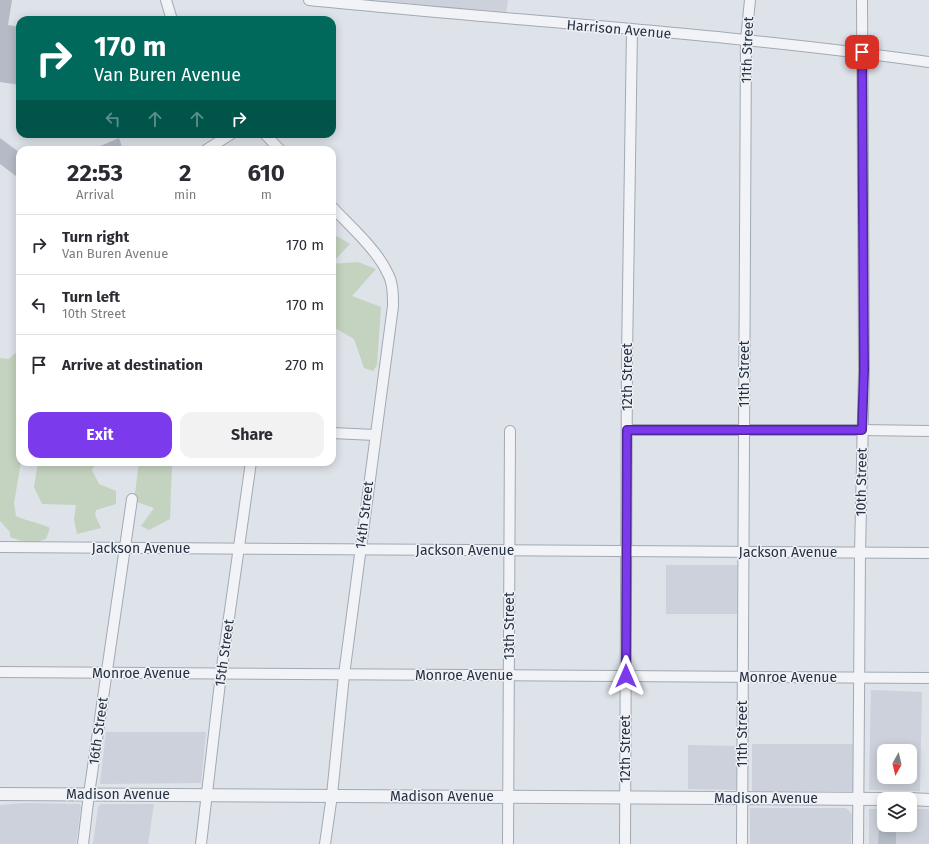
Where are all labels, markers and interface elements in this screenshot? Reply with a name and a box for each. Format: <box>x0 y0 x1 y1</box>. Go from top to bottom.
street label: 11th Street <box>738 15 757 84</box>
street label: Harrison Avenue <box>566 16 672 43</box>
text: 170 m <box>94 30 166 63</box>
icon: right <box>28 32 80 84</box>
pin <box>845 35 879 69</box>
icon: arrive <box>851 41 873 63</box>
text: Van Buren Avenue <box>94 64 241 86</box>
icon: left <box>102 108 124 130</box>
icon: ahead <box>144 108 166 130</box>
icon: ahead <box>186 108 208 130</box>
icon: right <box>228 108 250 130</box>
text: 22:53 <box>67 159 123 187</box>
text: 2 <box>179 159 191 187</box>
text: 610 <box>248 159 285 187</box>
text: Arrival <box>76 187 114 202</box>
text: min <box>174 187 196 202</box>
text: m <box>261 187 272 202</box>
text: Turn right <box>62 228 129 246</box>
icon: right <box>28 234 50 256</box>
text: 170 m <box>286 236 324 254</box>
text: Van Buren Avenue <box>62 246 168 261</box>
text: Turn left <box>62 288 120 306</box>
icon: left <box>28 294 50 316</box>
text: 170 m <box>286 296 324 314</box>
text: 10th Street <box>62 306 126 321</box>
street label: 11th Street <box>736 340 753 407</box>
street label: 12th Street <box>619 342 636 411</box>
icon: arrive <box>28 354 50 376</box>
text: Arrive at destination <box>62 356 203 374</box>
text: 270 m <box>285 356 324 374</box>
button: Exit <box>28 412 172 458</box>
button: Share <box>180 412 324 458</box>
street label: 10th Street <box>852 447 871 517</box>
street label: 14th Street <box>352 479 377 550</box>
street label: Jackson Avenue <box>92 540 190 557</box>
street label: Jackson Avenue <box>416 542 514 559</box>
street label: Jackson Avenue <box>739 544 837 561</box>
street label: 13th Street <box>501 591 518 660</box>
street label: 15th Street <box>211 617 238 688</box>
position arrow <box>605 655 647 697</box>
street label: Monroe Avenue <box>92 665 190 682</box>
street label: Monroe Avenue <box>415 667 513 684</box>
street label: Monroe Avenue <box>739 669 837 686</box>
street label: 16th Street <box>85 695 112 766</box>
street label: 11th Street <box>734 700 751 767</box>
street label: 12th Street <box>617 714 634 783</box>
north arrow <box>877 744 917 784</box>
map controls <box>877 744 917 832</box>
street label: Madison Avenue <box>66 786 170 803</box>
street label: Madison Avenue <box>390 788 494 805</box>
street label: Madison Avenue <box>714 790 818 807</box>
button: layers <box>877 792 917 832</box>

